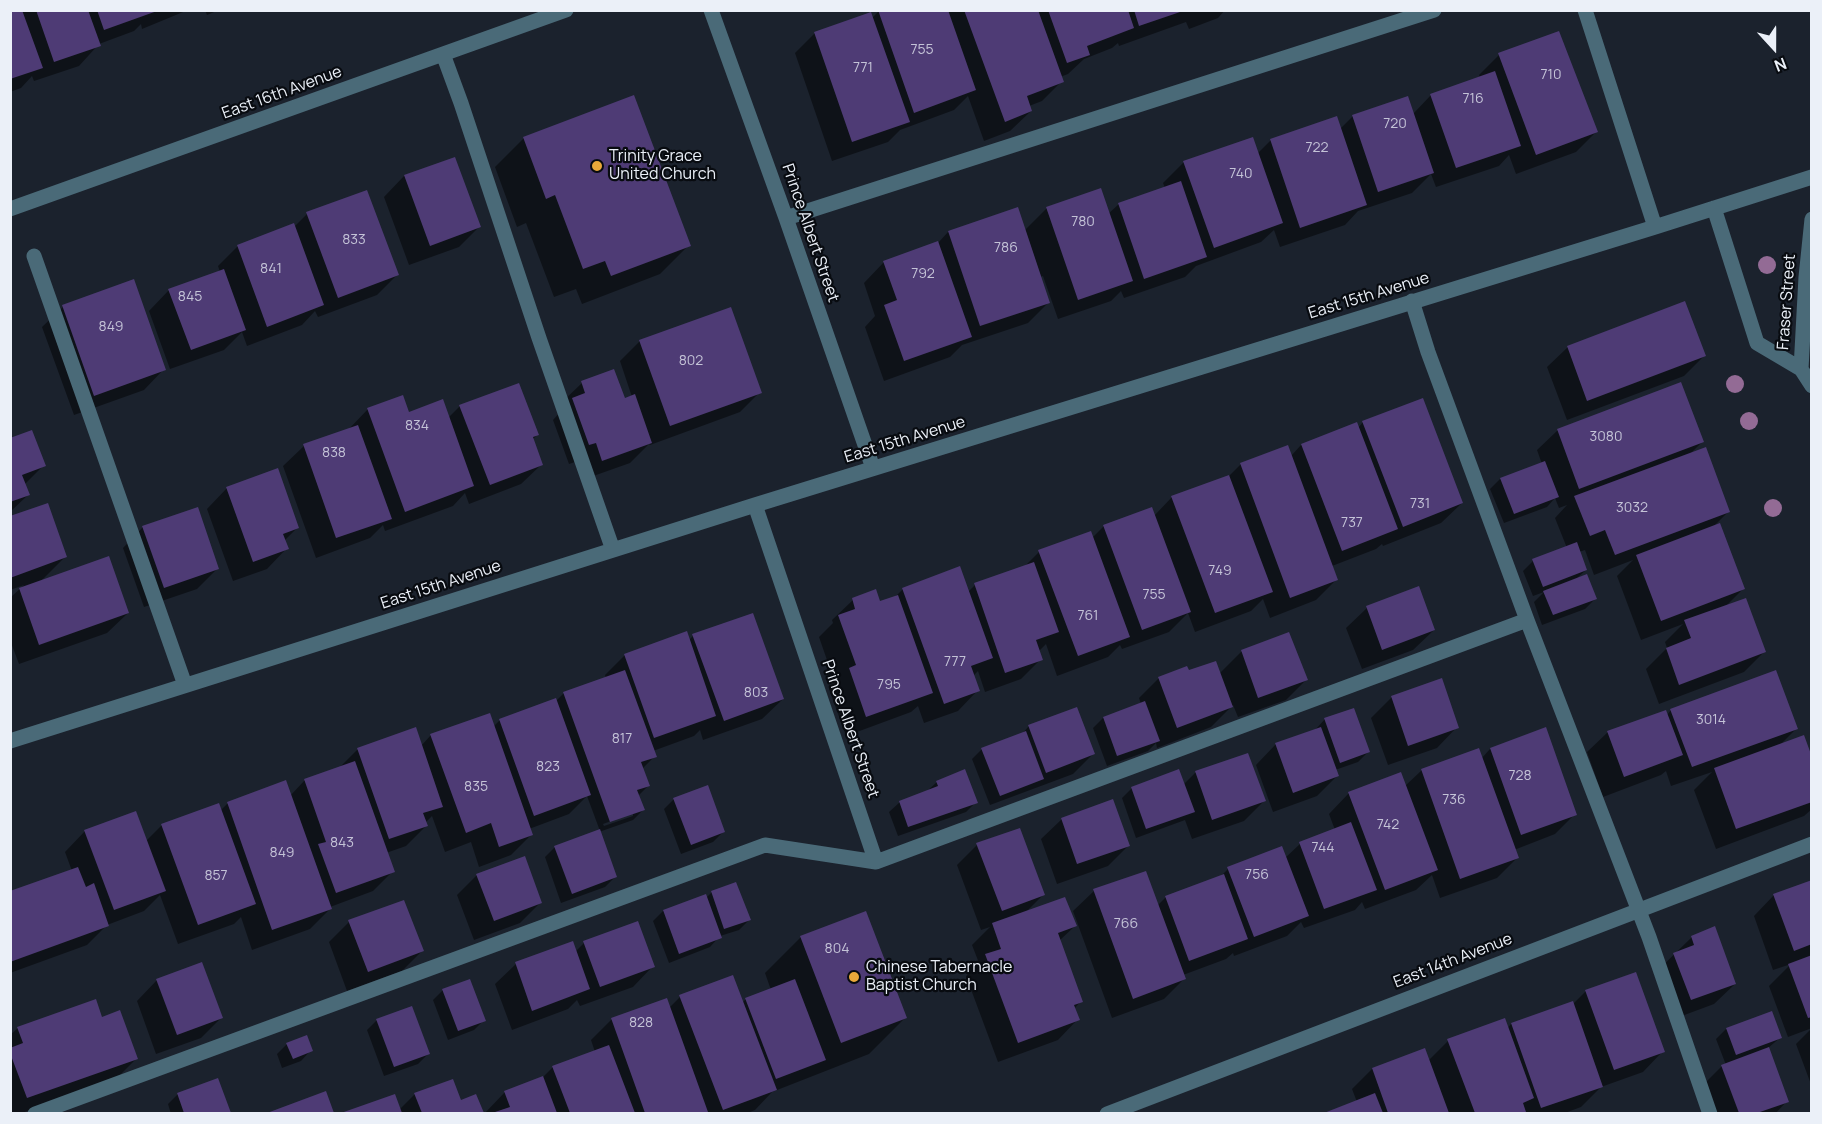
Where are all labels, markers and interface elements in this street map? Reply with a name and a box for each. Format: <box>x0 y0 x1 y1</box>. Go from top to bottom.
north arrow <box>1744 18 1804 78</box>
house number: 755 <box>910 42 934 58</box>
text: N <box>1771 52 1790 77</box>
house number: 771 <box>853 60 873 76</box>
street label: East 16th Avenue <box>219 62 345 124</box>
house number: 710 <box>1540 67 1562 83</box>
house number: 716 <box>1462 91 1484 107</box>
house number: 720 <box>1383 116 1407 132</box>
house number: 722 <box>1306 140 1328 156</box>
place label: Trinity Grace United Church <box>609 147 716 185</box>
marker: Trinity Grace United Church <box>590 159 604 173</box>
street label: Prince Albert Street <box>777 161 843 305</box>
house number: 740 <box>1229 166 1253 182</box>
house number: 780 <box>1071 214 1095 230</box>
house number: 833 <box>342 232 366 248</box>
house number: 786 <box>994 240 1018 256</box>
street label: Fraser Street <box>1774 253 1800 351</box>
house number: 841 <box>260 261 282 277</box>
house number: 792 <box>911 266 935 282</box>
street label: East 15th Avenue <box>1306 268 1432 324</box>
house number: 845 <box>178 289 202 305</box>
house number: 849 <box>99 319 123 335</box>
house number: 802 <box>679 353 703 369</box>
street label: East 15th Avenue <box>842 412 968 468</box>
house number: 834 <box>405 418 429 434</box>
house number: 3080 <box>1590 429 1622 445</box>
house number: 838 <box>322 445 346 461</box>
house number: 731 <box>1410 496 1430 512</box>
house number: 3032 <box>1616 500 1648 516</box>
house number: 737 <box>1341 515 1363 531</box>
street label: East 15th Avenue <box>378 556 504 614</box>
house number: 749 <box>1208 563 1232 579</box>
house number: 755 <box>1142 587 1166 603</box>
house number: 761 <box>1078 608 1098 624</box>
house number: 777 <box>944 654 966 670</box>
street label: Prince Albert Street <box>817 657 883 801</box>
house number: 795 <box>877 677 901 693</box>
house number: 803 <box>744 685 768 701</box>
house number: 3014 <box>1696 712 1726 728</box>
house number: 817 <box>612 731 632 747</box>
house number: 823 <box>536 759 560 775</box>
house number: 728 <box>1508 768 1532 784</box>
house number: 835 <box>464 779 488 795</box>
house number: 736 <box>1442 792 1466 808</box>
house number: 742 <box>1377 817 1399 833</box>
house number: 843 <box>330 835 354 851</box>
house number: 744 <box>1311 840 1335 856</box>
house number: 849 <box>270 845 294 861</box>
house number: 756 <box>1245 867 1269 883</box>
house number: 857 <box>204 868 228 884</box>
house number: 766 <box>1114 916 1138 932</box>
street label: East 14th Avenue <box>1391 930 1515 992</box>
house number: 804 <box>825 941 849 957</box>
place label: Chinese Tabernacle Baptist Church <box>866 958 1012 996</box>
marker: Chinese Tabernacle Baptist Church <box>847 970 861 984</box>
house number: 828 <box>629 1015 653 1031</box>

